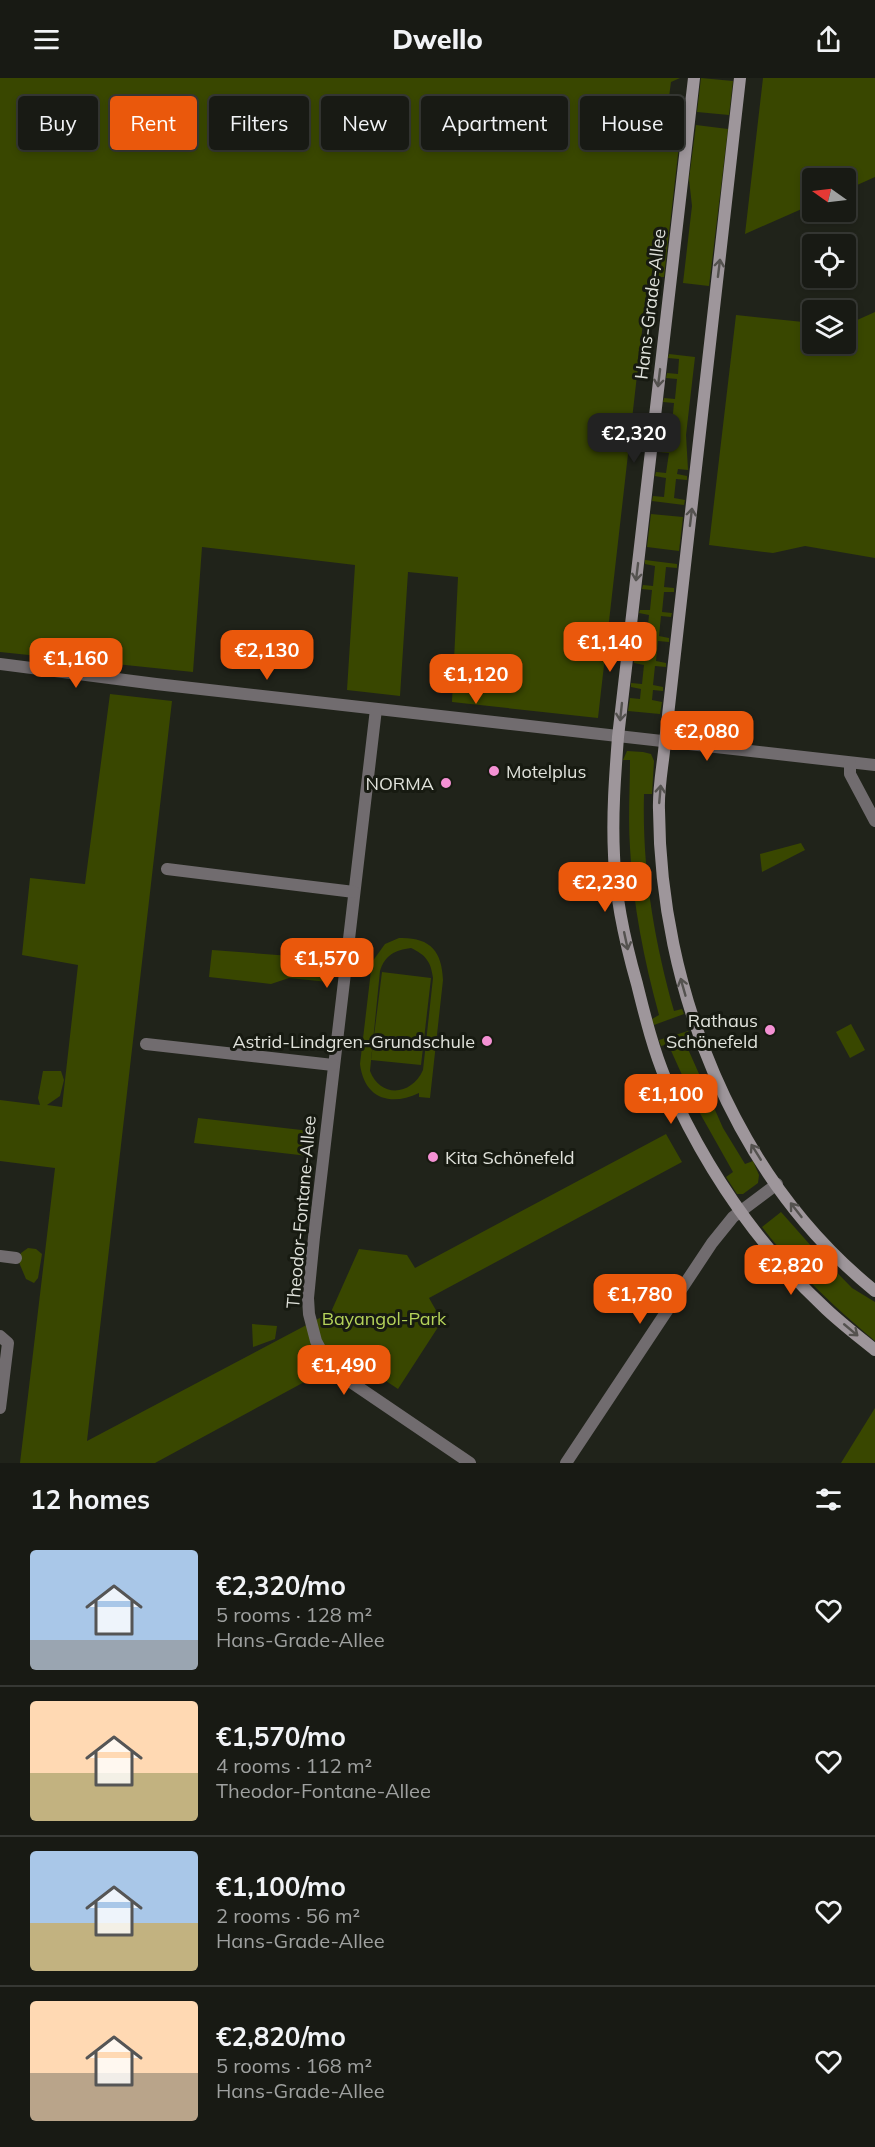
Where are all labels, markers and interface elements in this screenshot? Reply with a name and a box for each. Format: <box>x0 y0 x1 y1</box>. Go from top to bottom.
text: Dwello <box>392 22 483 56</box>
icon: menu <box>30 23 63 56</box>
icon: share <box>812 23 845 56</box>
chip: Buy <box>18 96 98 150</box>
chip: Rent <box>110 96 197 150</box>
chip: Filters <box>209 96 309 150</box>
chip: New <box>321 96 409 150</box>
chip: Apartment <box>421 96 568 150</box>
chip: House <box>580 96 684 150</box>
north arrow <box>802 168 856 222</box>
map controls <box>802 168 856 354</box>
street label: Hans-Grade-Allee <box>629 227 671 381</box>
button: locate <box>802 234 856 288</box>
one-way arrow <box>714 258 725 278</box>
button: layers <box>802 300 856 354</box>
one-way arrow <box>654 368 665 388</box>
pin: €2,320 <box>585 413 683 464</box>
text: €2,320 <box>602 420 666 445</box>
one-way arrow <box>686 508 697 528</box>
one-way arrow <box>631 562 642 581</box>
pin: €1,140 <box>561 622 659 673</box>
text: €1,140 <box>578 629 642 654</box>
pin: €2,130 <box>218 630 316 681</box>
text: €2,130 <box>235 637 299 662</box>
pin: €1,160 <box>27 638 125 689</box>
text: €1,160 <box>44 645 108 670</box>
pin: €1,120 <box>427 654 525 705</box>
text: €1,120 <box>444 661 508 686</box>
one-way arrow <box>615 702 626 721</box>
pin: €2,080 <box>658 711 756 762</box>
text: €2,080 <box>675 718 739 743</box>
place label: Motelplus <box>506 760 586 783</box>
marker: Motelplus <box>487 764 501 778</box>
place label: NORMA <box>366 772 434 795</box>
marker: NORMA <box>439 776 453 790</box>
one-way arrow <box>655 785 666 805</box>
pin: €2,230 <box>556 862 654 913</box>
text: €2,230 <box>573 869 637 894</box>
one-way arrow <box>620 931 632 950</box>
pin: €1,570 <box>278 938 376 989</box>
text: €1,570 <box>295 945 359 970</box>
one-way arrow <box>677 978 688 997</box>
place label: Rathaus Schönefeld <box>666 1009 758 1053</box>
marker: Rathaus Schönefeld <box>763 1023 777 1037</box>
place label: Astrid-Lindgren-Grundschule <box>232 1030 475 1053</box>
marker: Astrid-Lindgren-Grundschule <box>480 1034 494 1048</box>
pin: €1,100 <box>622 1074 720 1125</box>
text: €1,100 <box>639 1081 703 1106</box>
street label: Theodor-Fontane-Allee <box>281 1115 321 1309</box>
one-way arrow <box>750 1144 762 1161</box>
place label: Kita Schönefeld <box>445 1146 574 1169</box>
marker: Kita Schönefeld <box>426 1150 440 1164</box>
one-way arrow <box>790 1202 803 1218</box>
pin: €2,820 <box>742 1245 840 1296</box>
text: €2,820 <box>759 1252 823 1277</box>
pin: €1,780 <box>591 1274 689 1325</box>
text: €1,780 <box>608 1281 672 1306</box>
park label: Bayangol-Park <box>322 1307 447 1330</box>
one-way arrow <box>843 1323 858 1337</box>
pin: €1,490 <box>295 1345 393 1396</box>
text: €1,490 <box>312 1352 376 1377</box>
text: 12 homes <box>30 1483 150 1516</box>
icon: filters <box>812 1483 845 1516</box>
text: €2,320/mo <box>216 1569 346 1602</box>
icon: home <box>78 1574 150 1646</box>
icon: heart <box>812 1594 845 1627</box>
text: 5 rooms · 128 m² <box>216 1602 372 1627</box>
text: Hans-Grade-Allee <box>216 1627 385 1652</box>
text: €1,570/mo <box>216 1720 346 1753</box>
icon: home <box>78 1725 150 1797</box>
icon: heart <box>812 1745 845 1778</box>
text: 4 rooms · 112 m² <box>216 1753 372 1778</box>
text: Theodor-Fontane-Allee <box>216 1778 431 1803</box>
text: €1,100/mo <box>216 1870 346 1903</box>
icon: home <box>78 1875 150 1947</box>
icon: heart <box>812 1895 845 1928</box>
text: 2 rooms · 56 m² <box>216 1903 360 1928</box>
text: Hans-Grade-Allee <box>216 1928 385 1953</box>
text: €2,820/mo <box>216 2020 346 2053</box>
icon: home <box>78 2025 150 2097</box>
icon: heart <box>812 2045 845 2078</box>
text: 5 rooms · 168 m² <box>216 2053 372 2078</box>
text: Hans-Grade-Allee <box>216 2078 385 2103</box>

